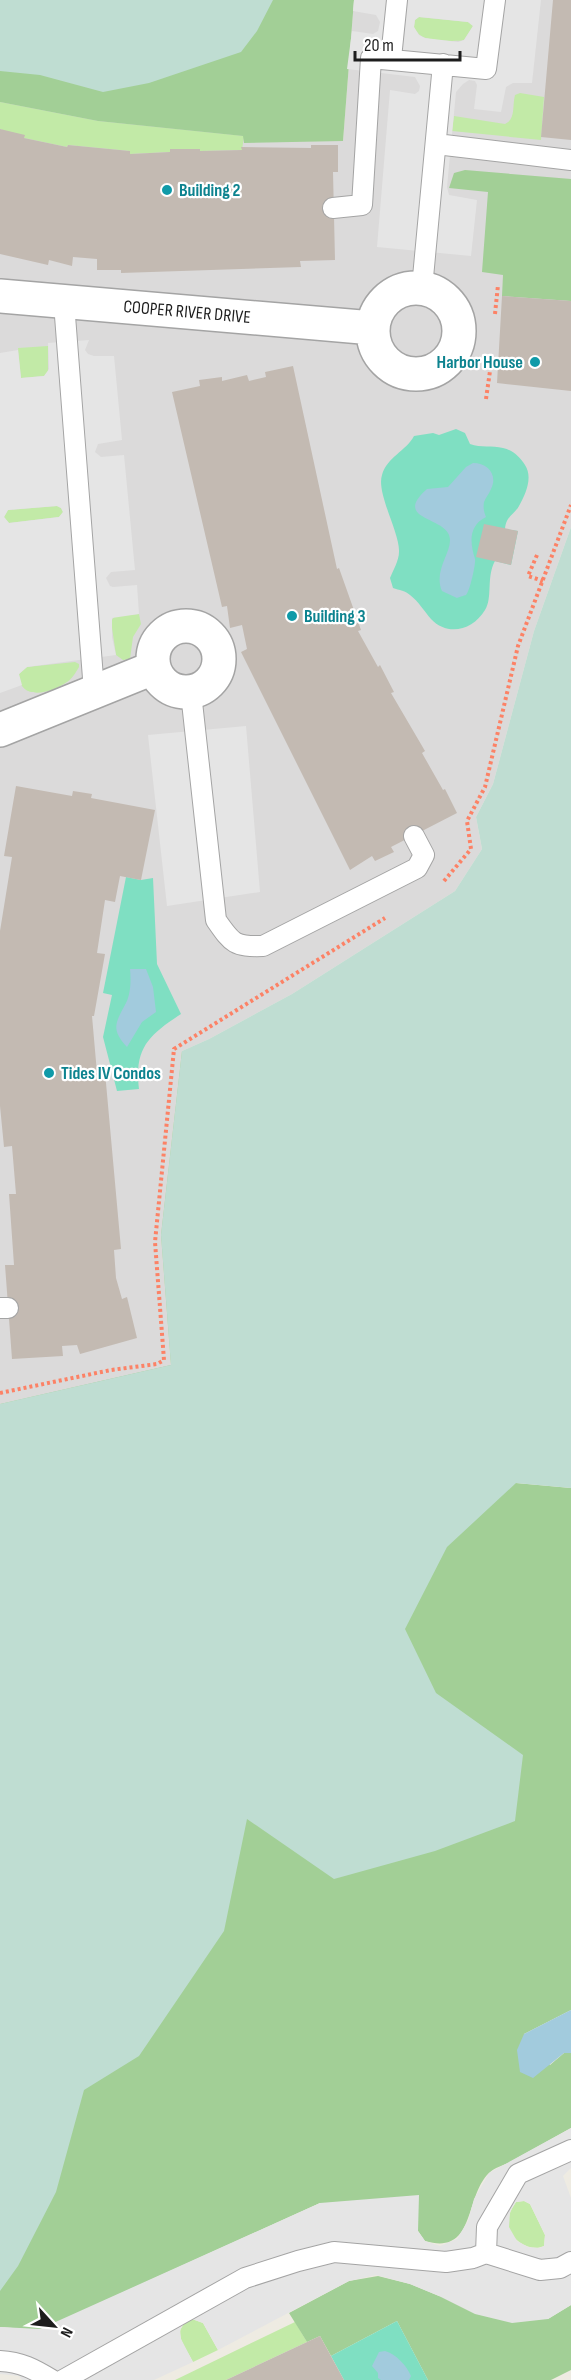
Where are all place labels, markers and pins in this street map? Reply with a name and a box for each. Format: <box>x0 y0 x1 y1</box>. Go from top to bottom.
place label: Building 2 <box>179 180 241 201</box>
marker: Building 2 <box>160 183 174 197</box>
place label: Harbor House <box>437 352 523 373</box>
marker: Harbor House <box>528 355 542 369</box>
place label: Building 3 <box>304 606 366 627</box>
marker: Building 3 <box>285 609 299 623</box>
place label: Tides IV Condos <box>61 1063 161 1084</box>
marker: Tides IV Condos <box>42 1066 56 1080</box>

